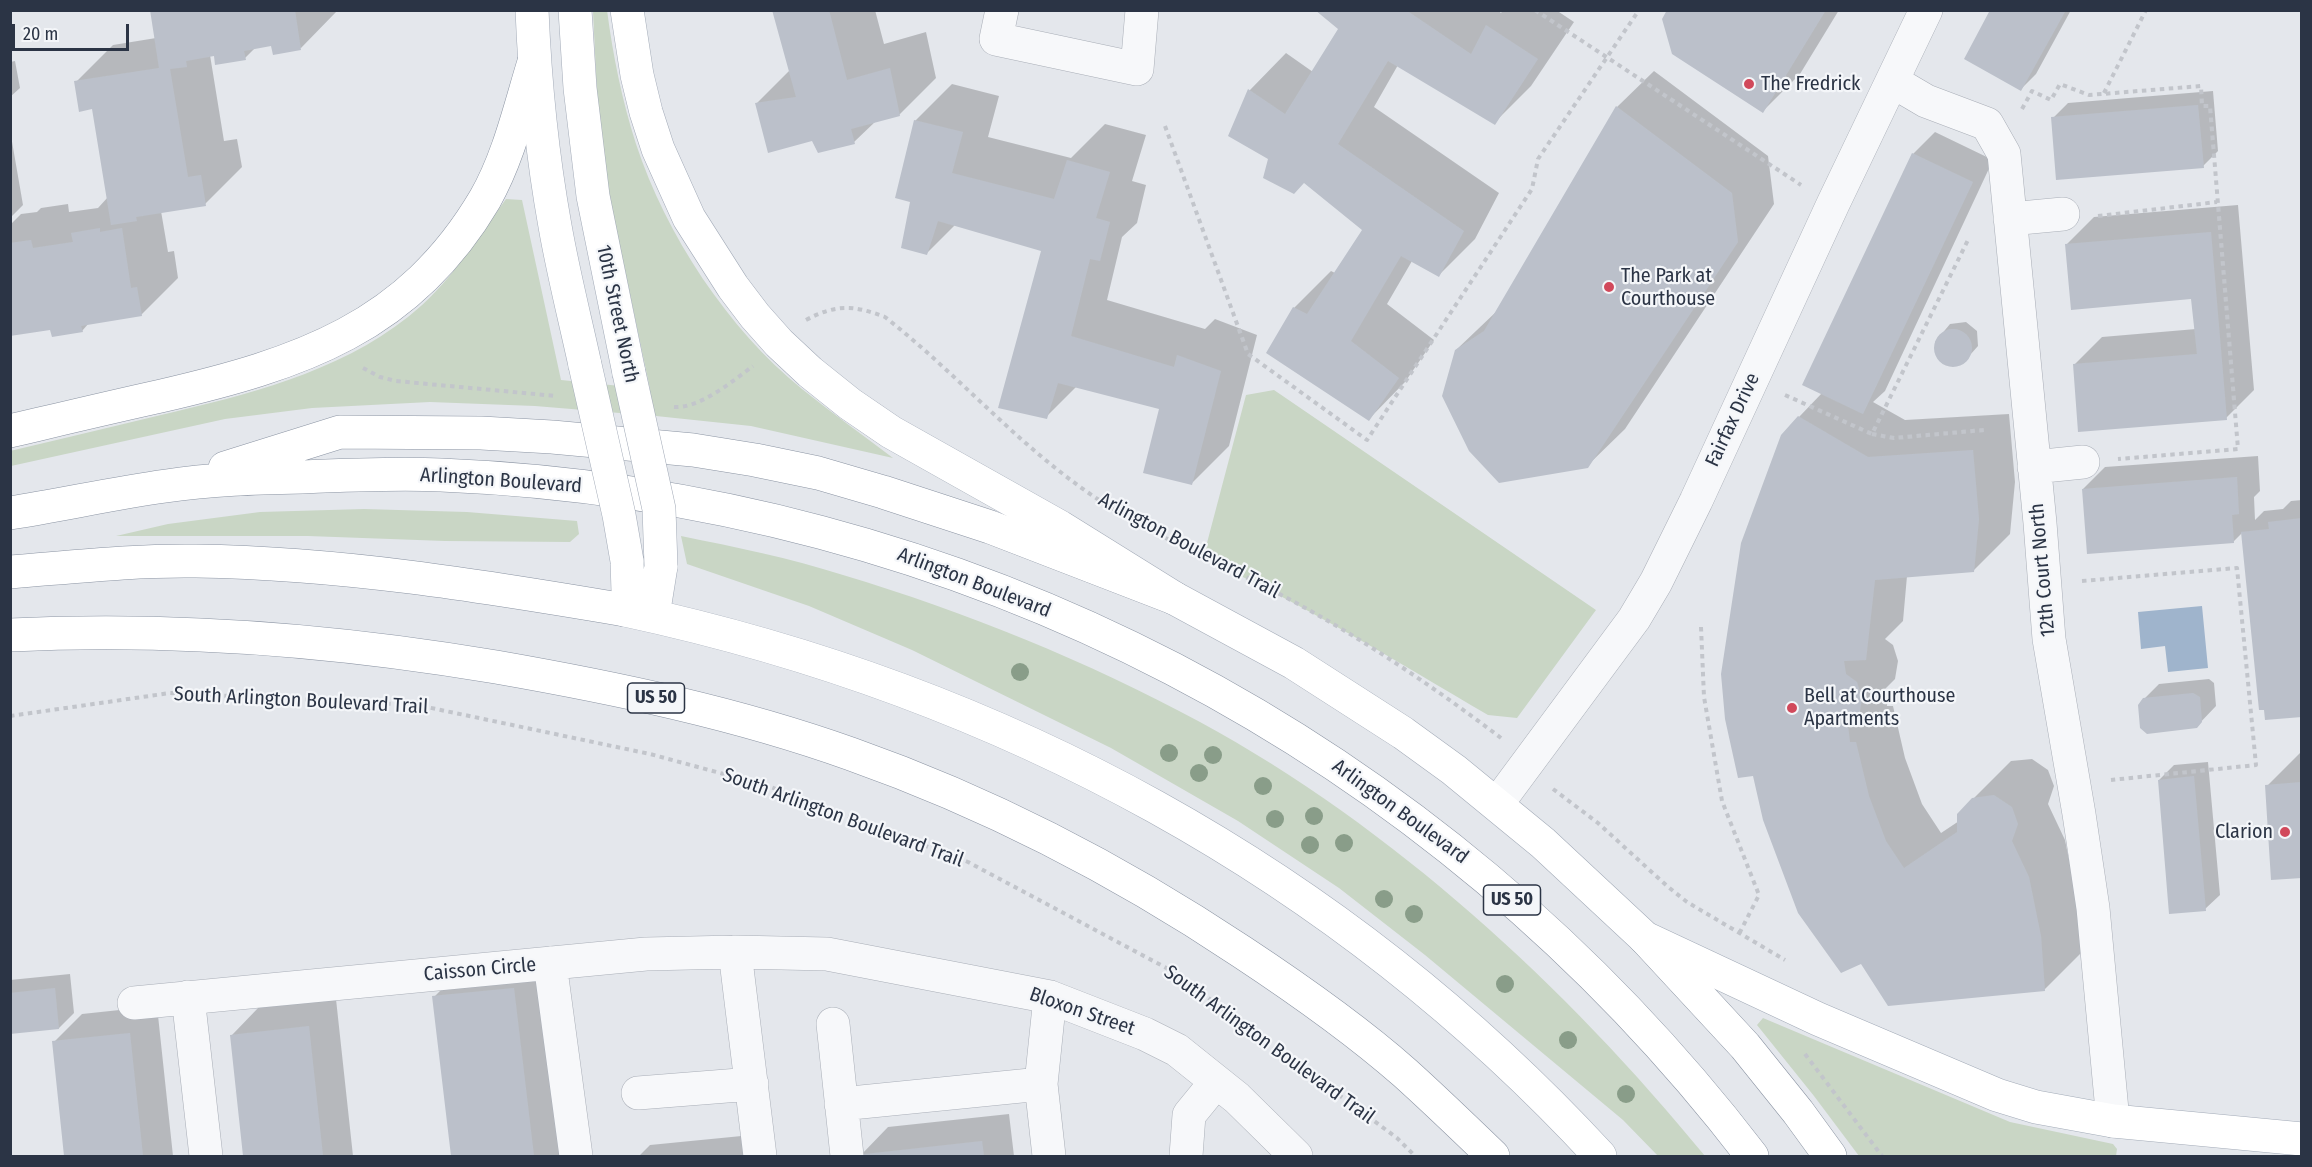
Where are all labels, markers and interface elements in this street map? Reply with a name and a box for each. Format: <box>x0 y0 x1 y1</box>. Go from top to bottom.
scale bar <box>15 12 132 50</box>
text: 20 m <box>23 23 58 45</box>
place label: The Fredrick <box>1761 72 1860 96</box>
marker: The Fredrick <box>1742 77 1756 91</box>
street label: 10th Street North <box>591 243 643 385</box>
place label: The Park at Courthouse <box>1621 264 1715 311</box>
marker: The Park at Courthouse <box>1602 280 1616 294</box>
street label: Fairfax Drive <box>1701 369 1765 471</box>
street label: Arlington Boulevard <box>419 463 583 499</box>
street label: Arlington Boulevard Trail <box>1094 488 1284 604</box>
street label: 12th Court North <box>2025 502 2061 638</box>
street label: Arlington Boulevard <box>894 543 1054 623</box>
street label: South Arlington Boulevard Trail <box>173 682 429 720</box>
road number: US 50 <box>628 683 684 713</box>
place label: Bell at Courthouse Apartments <box>1804 684 1955 731</box>
marker: Bell at Courthouse Apartments <box>1785 701 1799 715</box>
street label: Arlington Boulevard <box>1327 755 1473 869</box>
street label: South Arlington Boulevard Trail <box>719 763 967 873</box>
place label: Clarion <box>2215 820 2273 844</box>
marker: Clarion <box>2278 825 2292 839</box>
road number: US 50 <box>1484 885 1540 915</box>
street label: Caisson Circle <box>423 953 537 987</box>
street label: South Arlington Boulevard Trail <box>1159 960 1379 1130</box>
street label: Bloxon Street <box>1026 983 1138 1041</box>

